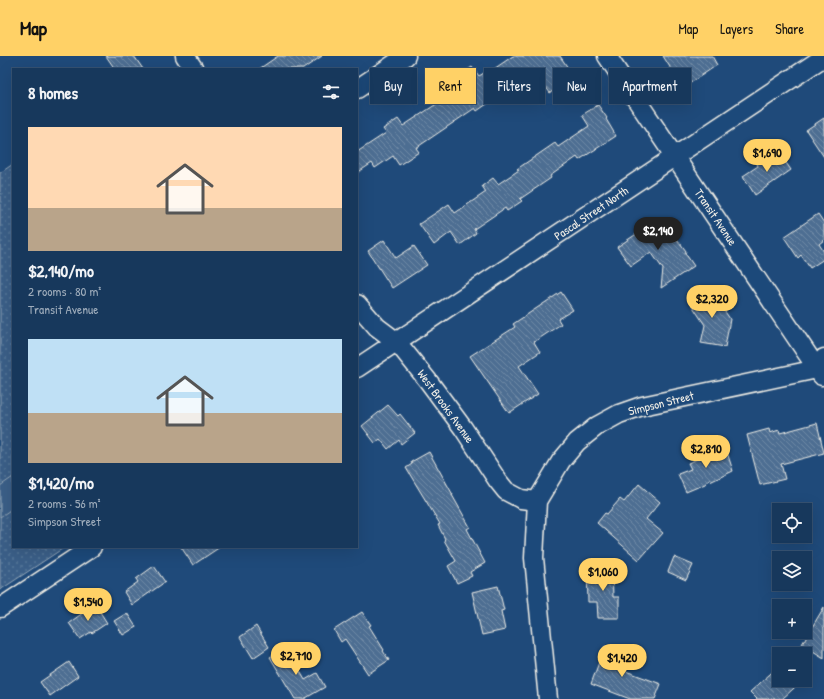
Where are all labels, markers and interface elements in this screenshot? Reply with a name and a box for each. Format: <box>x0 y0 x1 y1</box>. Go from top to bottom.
text: Map <box>20 15 47 41</box>
text: Map <box>678 19 698 38</box>
text: Layers <box>720 19 753 38</box>
text: Share <box>775 19 804 38</box>
chip: Buy <box>370 68 417 104</box>
chip: Rent <box>425 68 476 104</box>
chip: Filters <box>484 68 545 104</box>
chip: New <box>553 68 601 104</box>
chip: Apartment <box>609 68 691 104</box>
text: 8 homes <box>28 81 78 104</box>
icon: filters <box>320 81 342 103</box>
pin: $1,690 <box>734 139 800 173</box>
text: $1,690 <box>752 143 782 161</box>
icon: home <box>149 153 221 225</box>
street label: Pascal Street North <box>551 182 631 244</box>
street label: Transit Avenue <box>691 185 741 249</box>
pin: $2,140 <box>625 217 691 251</box>
text: $2,140 <box>643 221 673 239</box>
text: $2,140/mo <box>28 259 94 282</box>
text: 2 rooms · 80 m² <box>28 282 101 300</box>
pin: $2,320 <box>679 285 745 319</box>
text: $2,320 <box>695 289 729 307</box>
text: Transit Avenue <box>28 300 98 318</box>
icon: home <box>149 365 221 437</box>
street label: West Brooks Avenue <box>414 366 479 446</box>
street label: Simpson Street <box>626 386 696 419</box>
pin: $2,810 <box>673 435 739 469</box>
text: $2,810 <box>690 439 722 457</box>
text: $1,420/mo <box>28 471 94 494</box>
text: 2 rooms · 56 m² <box>28 494 101 512</box>
map controls <box>772 503 812 687</box>
button: locate <box>772 503 812 543</box>
text: Simpson Street <box>28 512 101 530</box>
button: layers <box>772 551 812 591</box>
pin: $1,060 <box>570 558 636 592</box>
text: $1,060 <box>588 562 618 580</box>
pin: $1,540 <box>55 588 121 622</box>
text: $1,540 <box>73 592 103 610</box>
button: + <box>772 599 812 639</box>
pin: $2,710 <box>263 642 329 676</box>
pin: $1,420 <box>589 644 655 678</box>
text: $2,710 <box>280 646 312 664</box>
button: − <box>772 647 812 687</box>
text: $1,420 <box>607 648 637 666</box>

